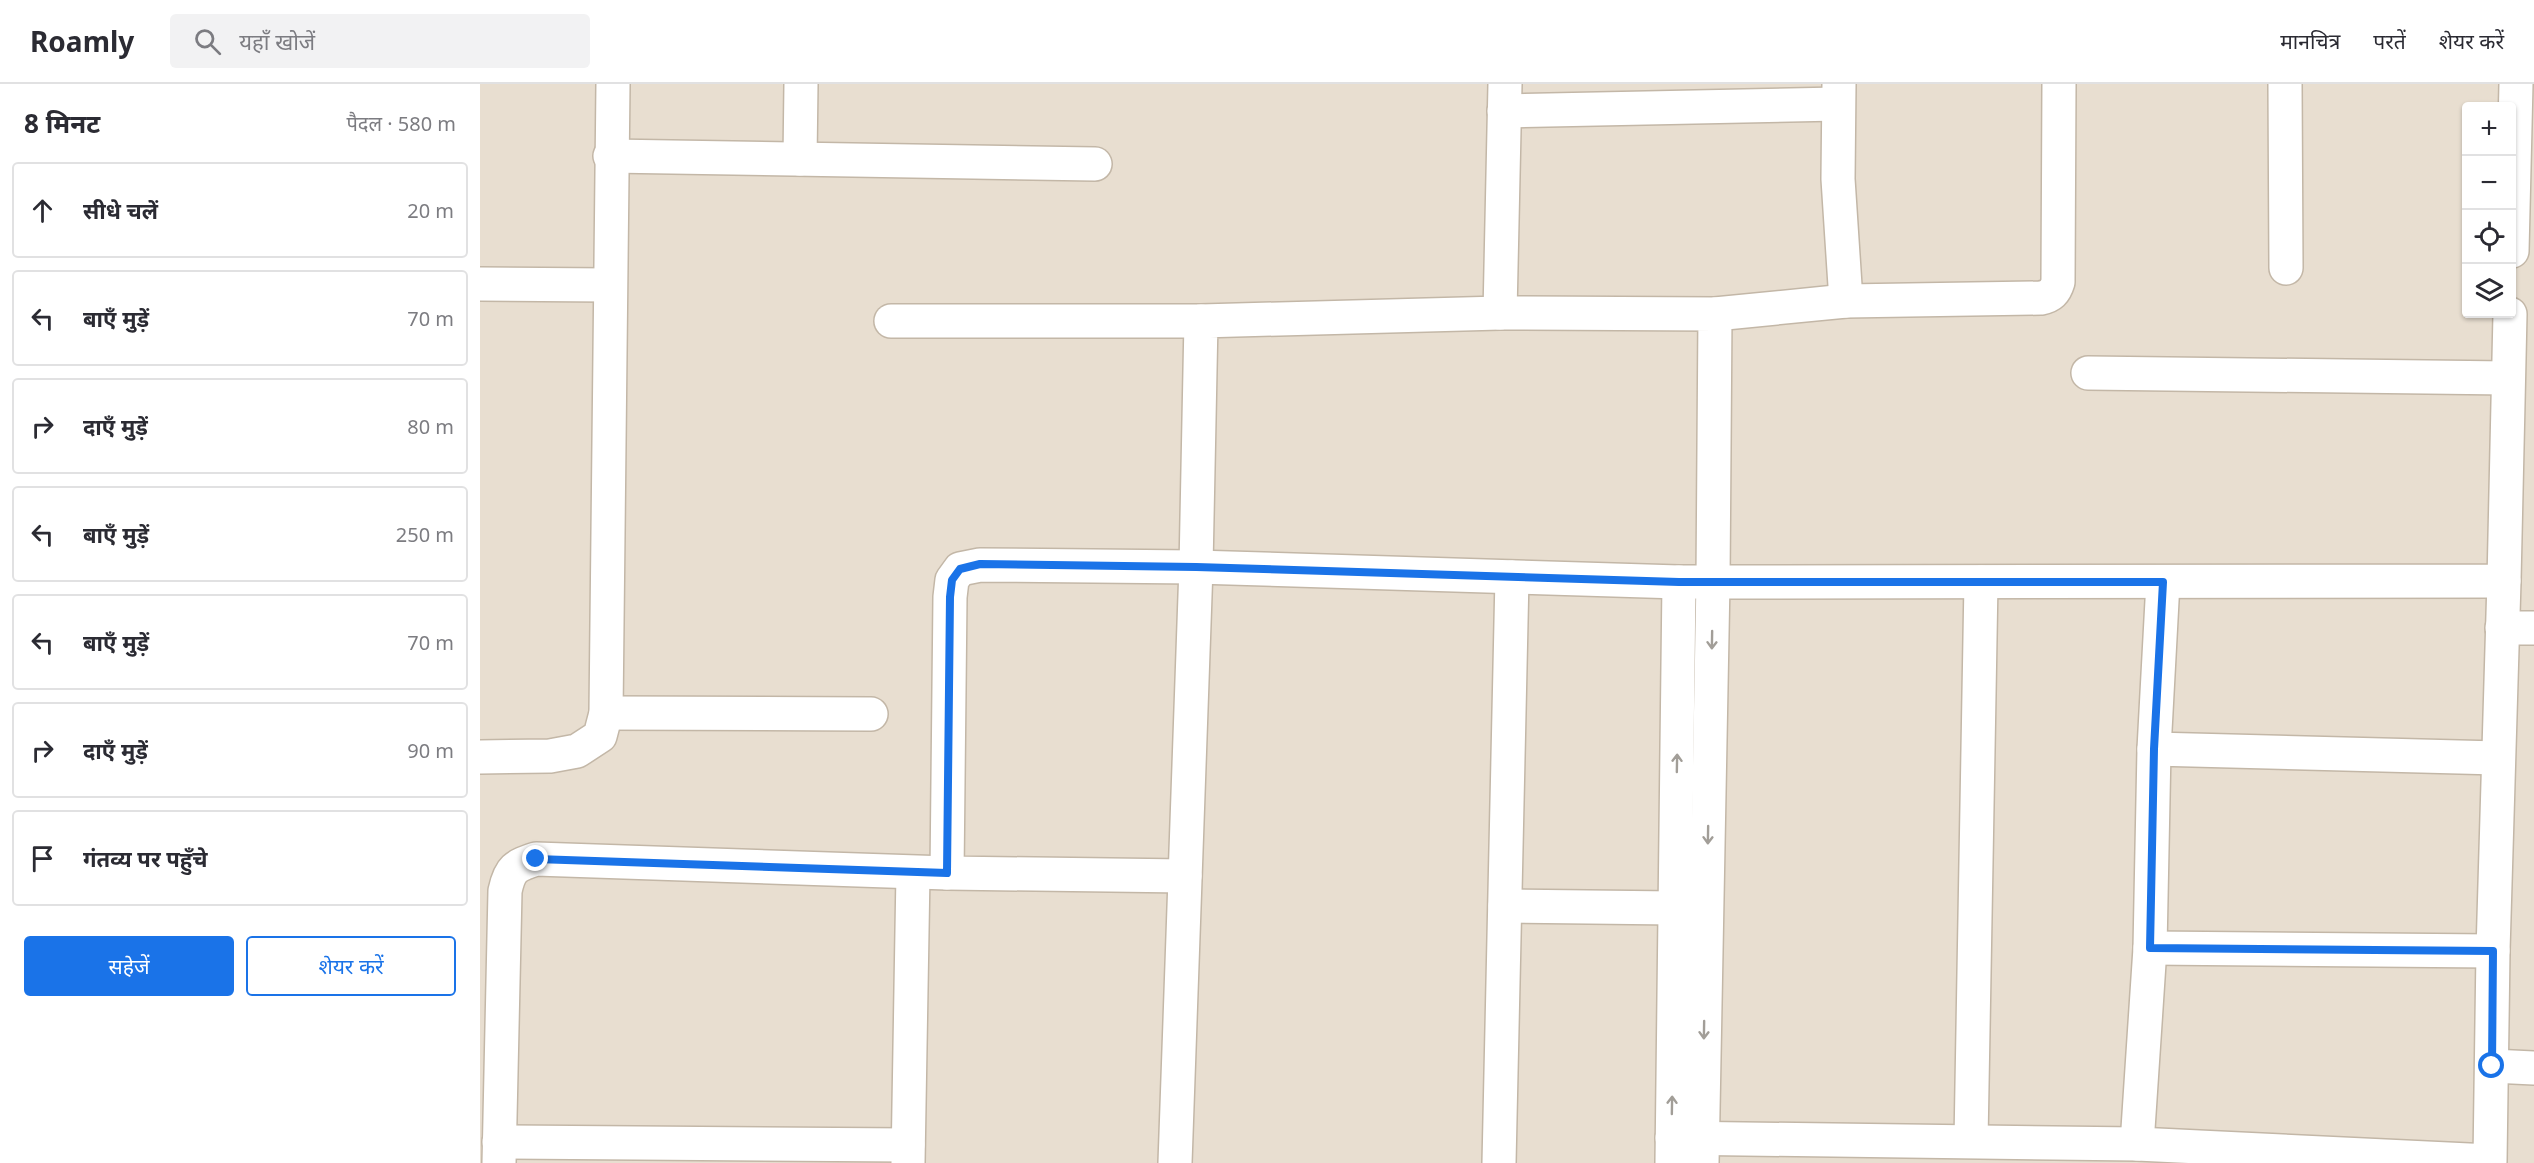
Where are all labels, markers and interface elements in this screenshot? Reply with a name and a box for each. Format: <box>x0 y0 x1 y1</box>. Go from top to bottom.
search box <box>170 14 590 68</box>
text: Roamly <box>30 22 134 60</box>
icon: search <box>191 25 224 58</box>
text: यहाँ खोजें <box>239 26 315 56</box>
text: मानचित्र <box>2280 27 2340 55</box>
text: परतें <box>2373 27 2406 55</box>
text: शेयर करें <box>2439 27 2504 55</box>
map controls <box>2462 102 2516 318</box>
button: + <box>2462 102 2516 156</box>
text: 8 मिनट <box>24 105 100 141</box>
text: पैदल · 580 m <box>346 110 456 137</box>
button: − <box>2462 156 2516 210</box>
icon: ahead <box>26 194 59 227</box>
text: सीधे चलें <box>83 195 158 225</box>
text: 20 m <box>407 197 454 224</box>
button: locate <box>2462 210 2516 264</box>
button: layers <box>2462 264 2516 318</box>
icon: left <box>26 302 59 335</box>
text: बाएँ मुड़ें <box>83 303 149 333</box>
text: 70 m <box>407 305 454 332</box>
icon: right <box>26 410 59 443</box>
text: दाएँ मुड़ें <box>83 411 148 441</box>
text: 80 m <box>407 413 454 440</box>
icon: left <box>26 518 59 551</box>
text: बाएँ मुड़ें <box>83 519 149 549</box>
text: 250 m <box>396 521 454 548</box>
icon: left <box>26 626 59 659</box>
text: बाएँ मुड़ें <box>83 627 149 657</box>
text: 70 m <box>407 629 454 656</box>
one-way arrow <box>1706 629 1718 649</box>
icon: right <box>26 734 59 767</box>
text: दाएँ मुड़ें <box>83 735 148 765</box>
text: 90 m <box>407 737 454 764</box>
one-way arrow <box>1671 753 1683 773</box>
one-way arrow <box>1702 824 1714 844</box>
icon: arrive <box>26 842 59 875</box>
text: गंतव्य पर पहुँचे <box>83 843 208 873</box>
route end <box>522 845 548 871</box>
button: सहेजें <box>24 936 234 996</box>
button: शेयर करें <box>246 936 456 996</box>
one-way arrow <box>1699 1019 1710 1039</box>
route start <box>2478 1052 2504 1078</box>
one-way arrow <box>1667 1095 1678 1115</box>

